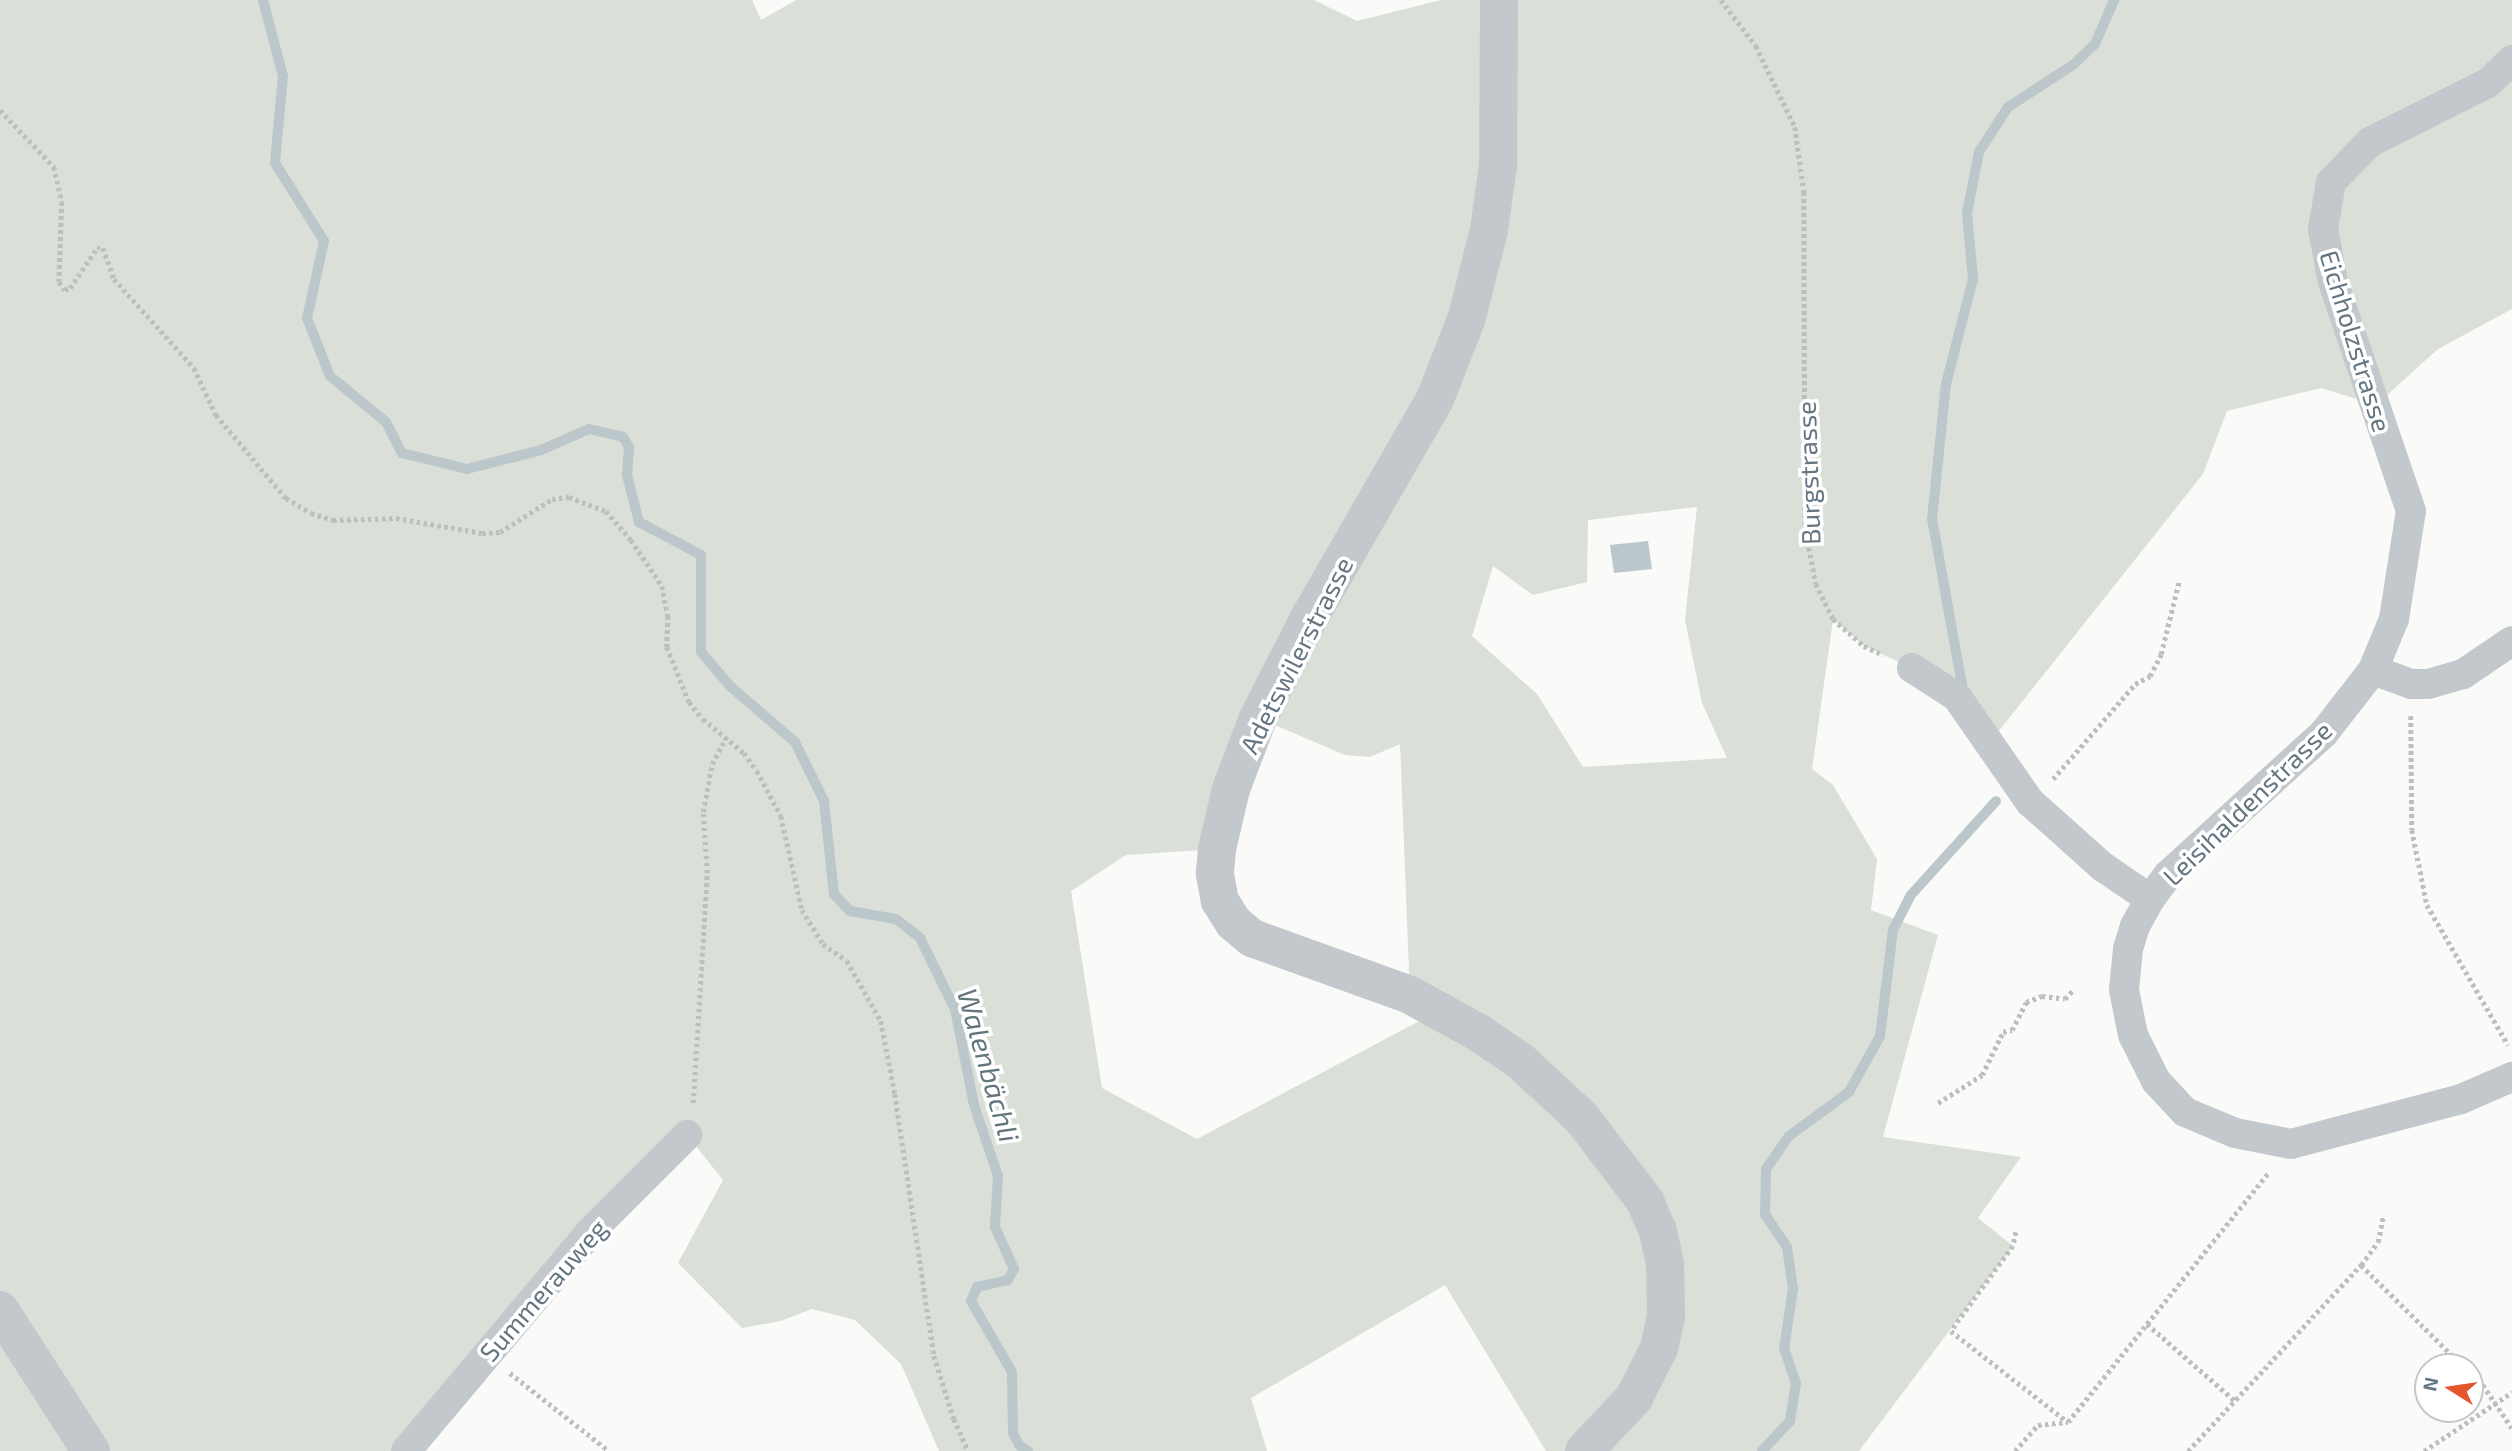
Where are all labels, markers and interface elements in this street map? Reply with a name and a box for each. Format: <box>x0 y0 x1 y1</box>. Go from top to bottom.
street label: Eichholzstrasse <box>2314 247 2398 435</box>
street label: Burgstrasse <box>1790 401 1826 545</box>
street label: Adetswilerstrasse <box>1233 552 1359 758</box>
street label: Leisihaldenstrasse <box>2156 714 2338 892</box>
water label: Walenbächli <box>951 984 1027 1146</box>
street label: Summerauweg <box>473 1212 613 1368</box>
north arrow <box>2414 1353 2484 1423</box>
text: N <box>2417 1375 2443 1393</box>

